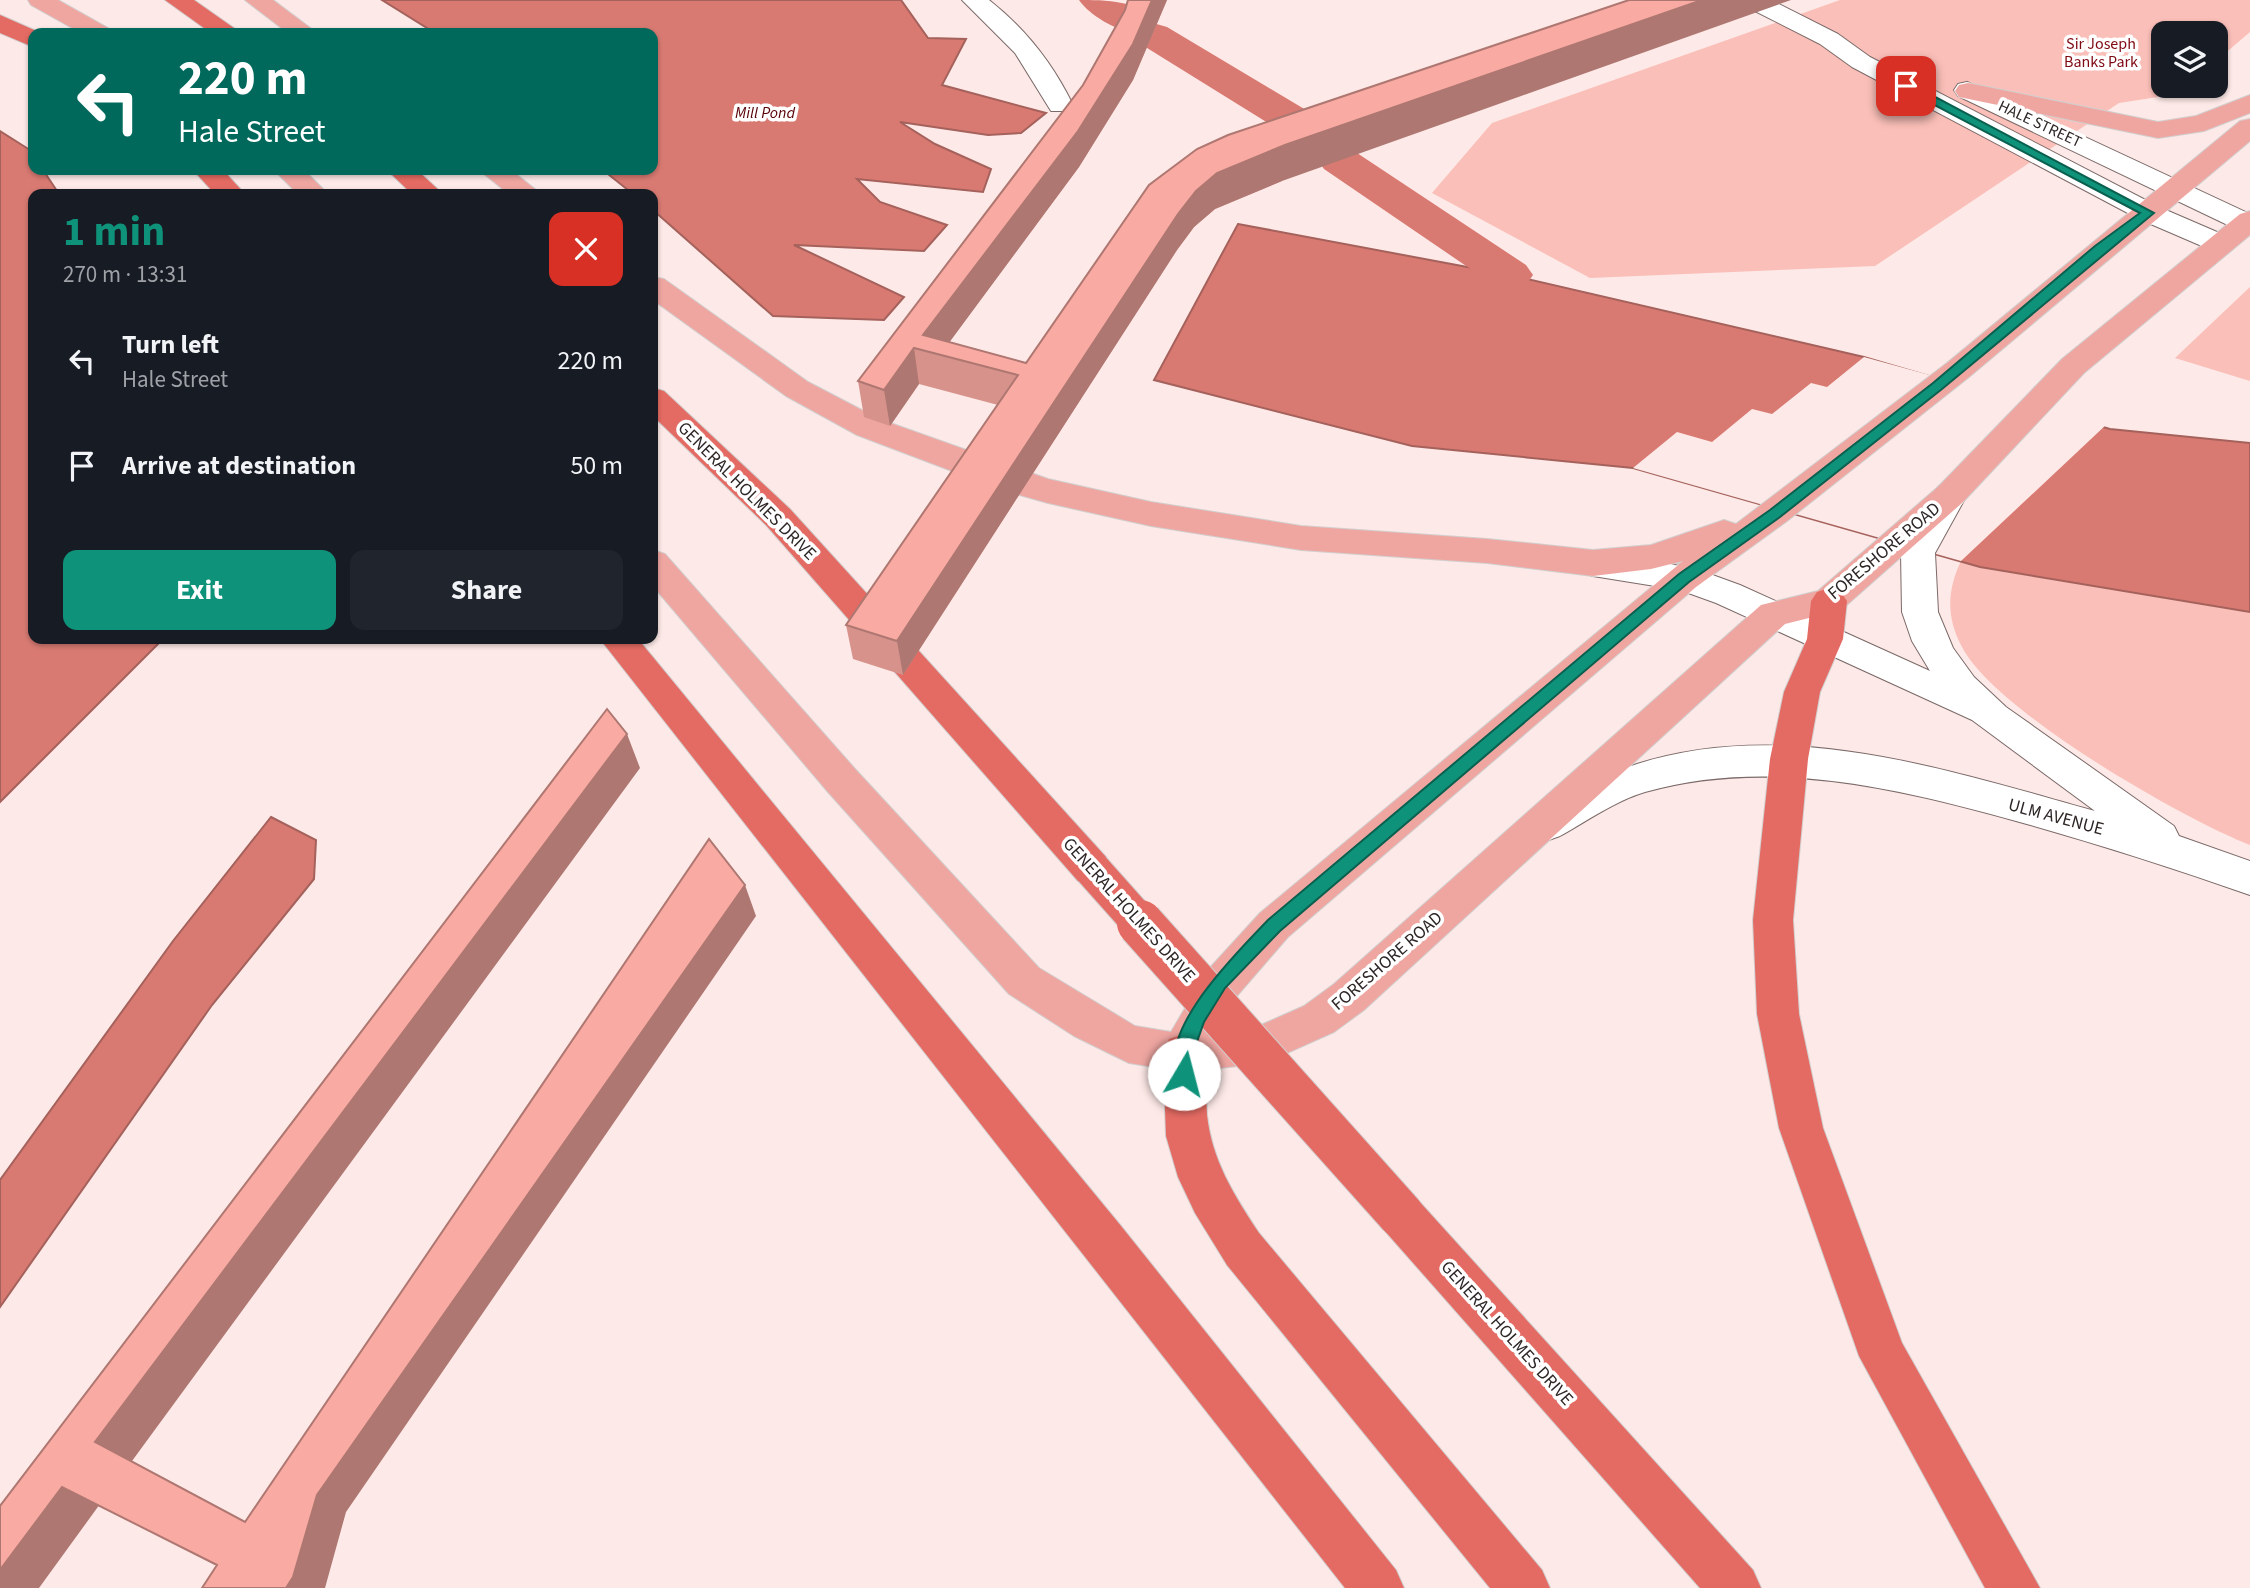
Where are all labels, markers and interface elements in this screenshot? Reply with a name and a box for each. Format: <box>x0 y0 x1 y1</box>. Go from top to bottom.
map controls <box>2151 21 2228 98</box>
button: layers <box>2151 21 2228 98</box>
park label: Sir Joseph Banks Park <box>2064 33 2138 73</box>
text: 220 m <box>178 44 307 114</box>
icon: left <box>63 56 154 147</box>
pin <box>1876 56 1936 116</box>
icon: arrive <box>1887 67 1925 105</box>
street label: HALE STREET <box>1995 95 2086 153</box>
water label: Mill Pond <box>735 102 795 124</box>
text: Hale Street <box>178 109 326 155</box>
text: 1 min <box>63 202 165 262</box>
button: close <box>549 212 623 286</box>
text: 270 m · 13:31 <box>63 258 187 291</box>
text: Turn left <box>122 326 219 363</box>
icon: left <box>63 342 101 380</box>
text: 220 m <box>557 342 623 379</box>
text: Hale Street <box>122 363 228 396</box>
street label: GENERAL HOLMES DRIVE <box>672 416 822 566</box>
icon: arrive <box>63 447 101 485</box>
text: Arrive at destination <box>122 447 356 484</box>
text: 50 m <box>570 447 623 484</box>
street label: FORESHORE ROAD <box>1822 496 1946 606</box>
button: Exit <box>63 550 336 630</box>
button: Share <box>350 550 623 630</box>
street label: ULM AVENUE <box>2005 792 2107 842</box>
street label: GENERAL HOLMES DRIVE <box>1057 832 1201 988</box>
street label: FORESHORE ROAD <box>1326 906 1448 1016</box>
position arrow <box>1147 1037 1221 1111</box>
street label: GENERAL HOLMES DRIVE <box>1435 1255 1579 1411</box>

